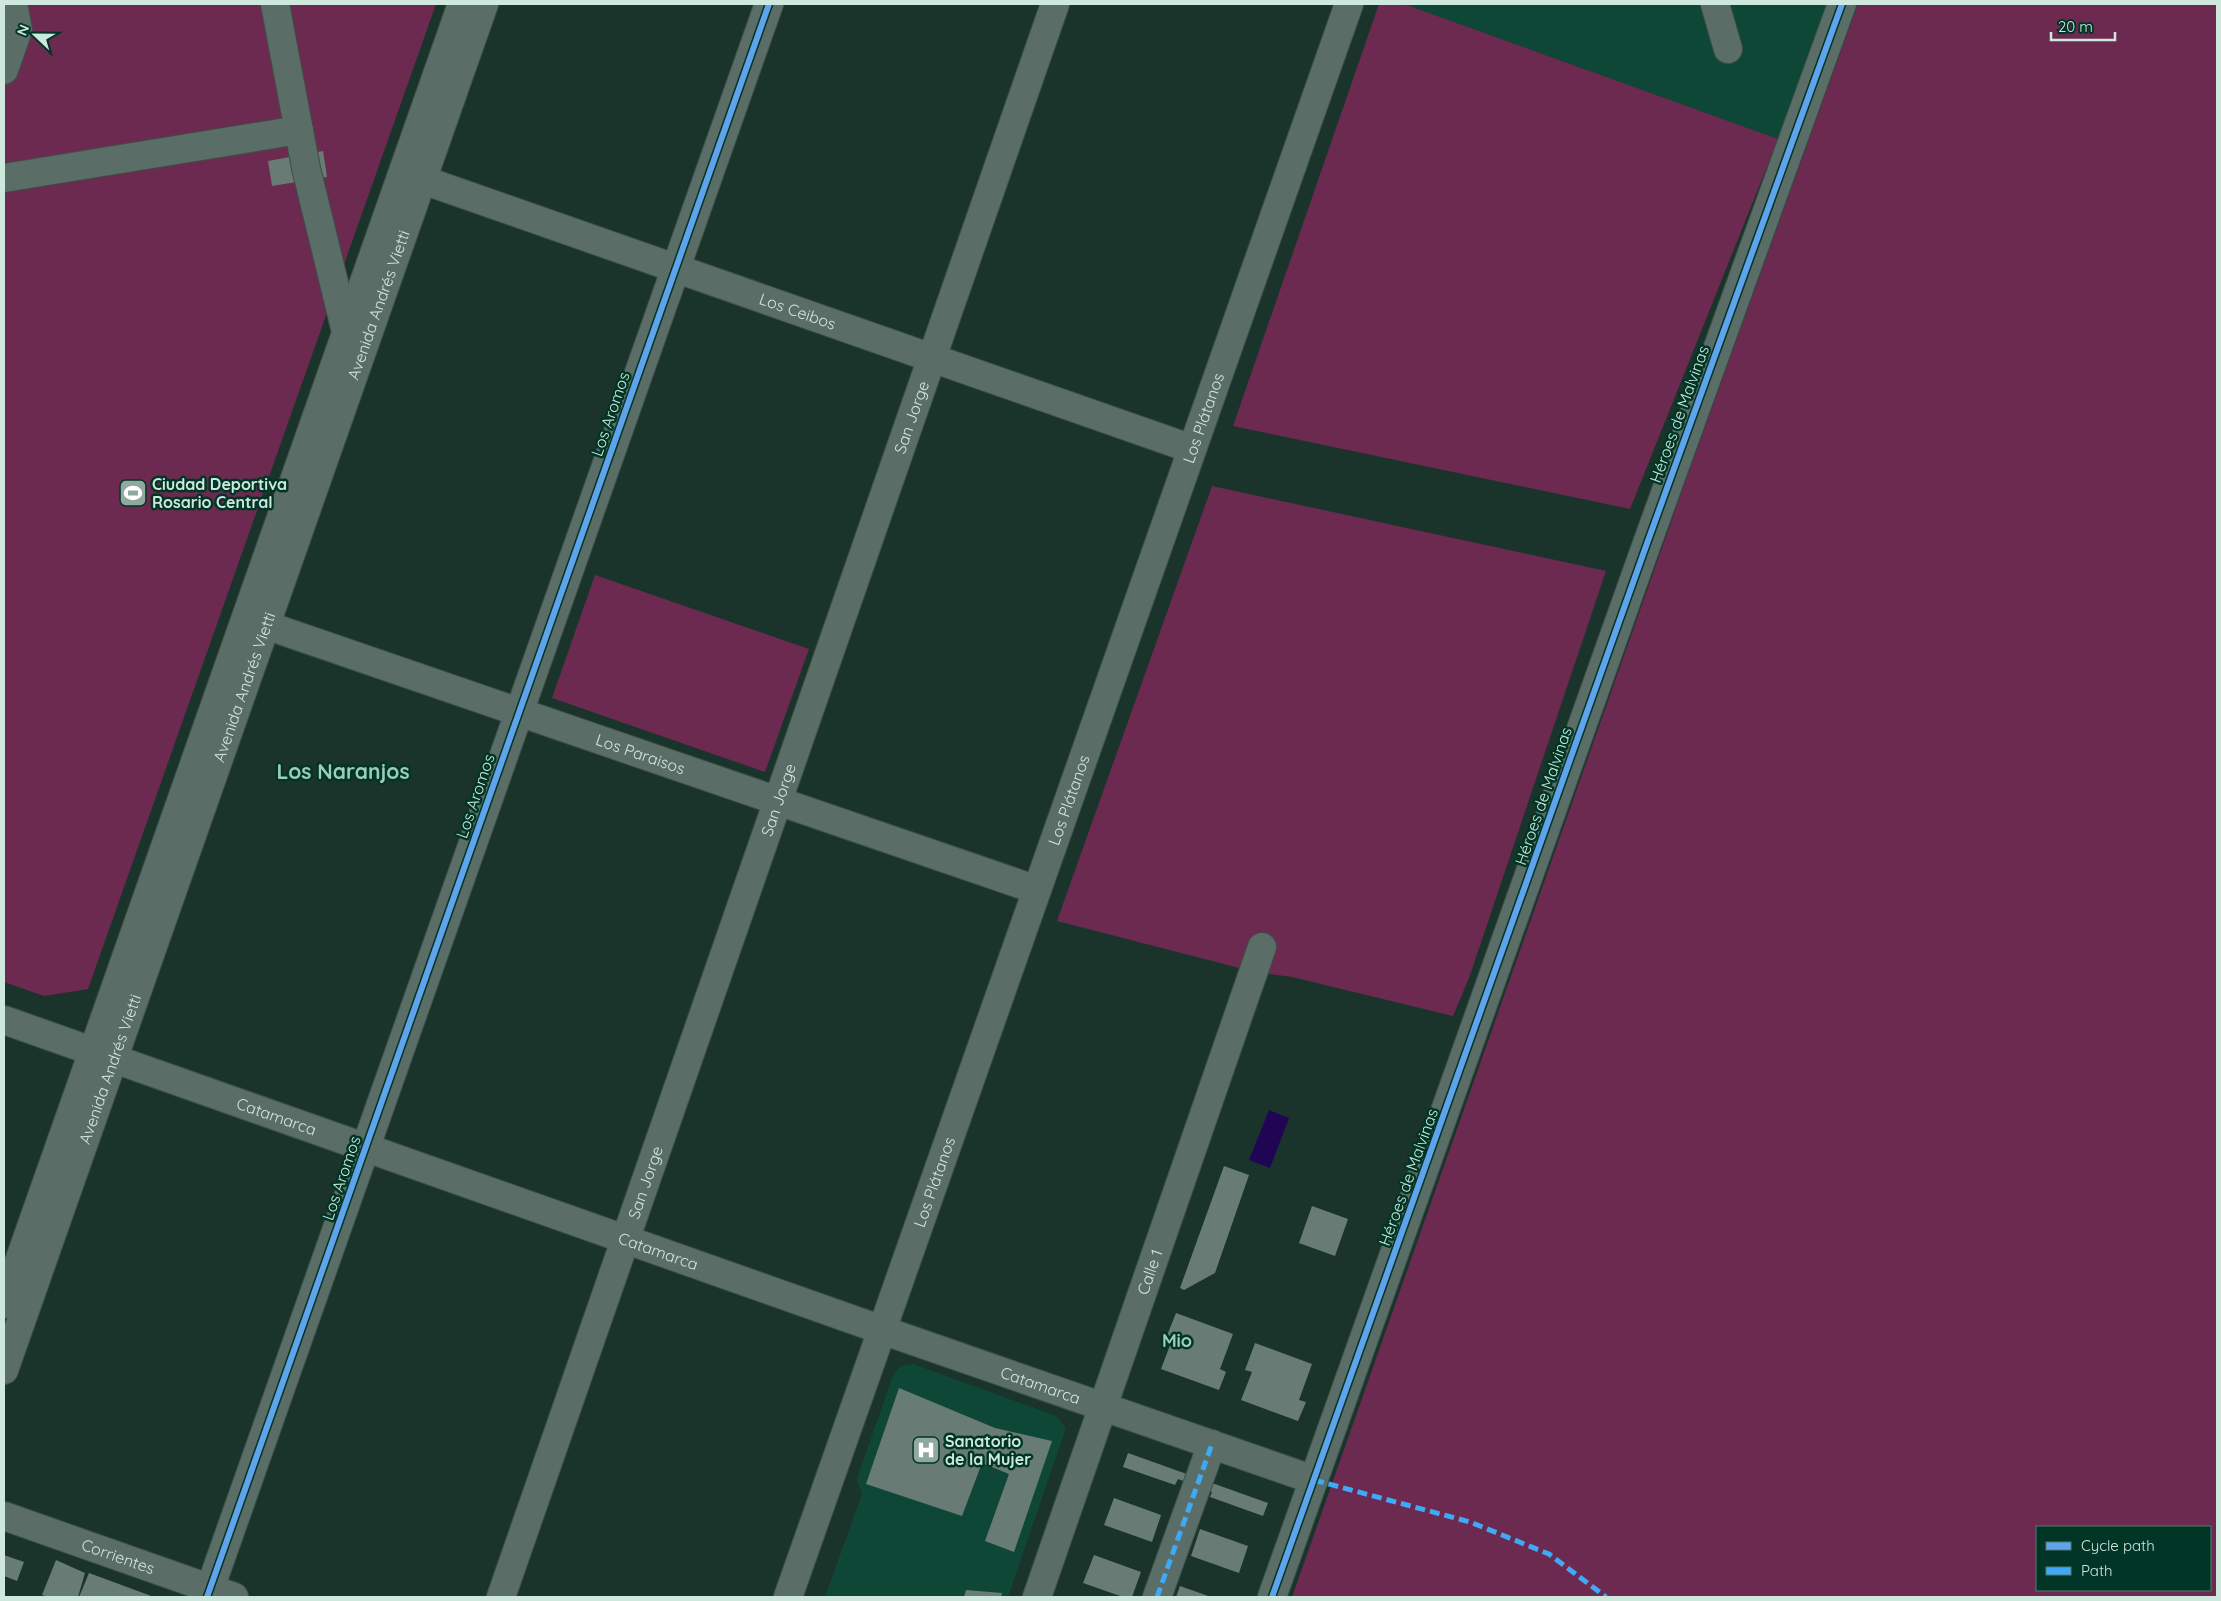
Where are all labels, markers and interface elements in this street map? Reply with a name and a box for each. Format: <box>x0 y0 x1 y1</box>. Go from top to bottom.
north arrow <box>10 10 60 60</box>
scale bar <box>2051 10 2115 42</box>
text: 20 m <box>2058 17 2093 36</box>
text: N <box>13 22 33 38</box>
street label: Avenida Andrés Vietti <box>343 227 414 382</box>
street label: Los Ceibos <box>757 288 839 334</box>
street label: Héroes de Malvinas <box>1645 343 1713 485</box>
street label: Los Aromos <box>586 369 634 459</box>
street label: Los Plátanos <box>1178 370 1228 466</box>
street label: San Jorge <box>889 378 933 456</box>
place label: Ciudad Deportiva Rosario Central <box>152 474 287 512</box>
sports icon: Ciudad Deportiva Rosario Central <box>118 478 148 508</box>
street label: Avenida Andrés Vietti <box>209 609 280 764</box>
street label: Héroes de Malvinas <box>1510 724 1576 868</box>
street label: Los Paraisos <box>593 729 688 778</box>
street label: Los Aromos <box>451 751 499 841</box>
street label: Los Plátanos <box>1044 752 1094 848</box>
district label: Los Naranjos <box>276 758 410 784</box>
street label: San Jorge <box>756 761 800 839</box>
street label: Avenida Andrés Vietti <box>74 992 145 1147</box>
street label: Catamarca <box>234 1093 319 1140</box>
street label: Héroes de Malvinas <box>1374 1106 1442 1248</box>
street label: Los Aromos <box>317 1133 365 1223</box>
street label: Los Plátanos <box>909 1134 959 1230</box>
street label: San Jorge <box>623 1143 667 1221</box>
street label: Catamarca <box>616 1228 701 1274</box>
street label: Calle 1 <box>1132 1247 1167 1297</box>
district label: Mio <box>1162 1329 1192 1352</box>
street label: Catamarca <box>998 1362 1083 1408</box>
place label: Sanatorio de la Mujer <box>945 1431 1031 1469</box>
hospital icon: Sanatorio de la Mujer <box>911 1435 941 1465</box>
legend <box>2036 1526 2211 1591</box>
street label: Corrientes <box>79 1534 157 1578</box>
text: Cycle path <box>2081 1536 2155 1555</box>
text: Path <box>2081 1561 2113 1580</box>

